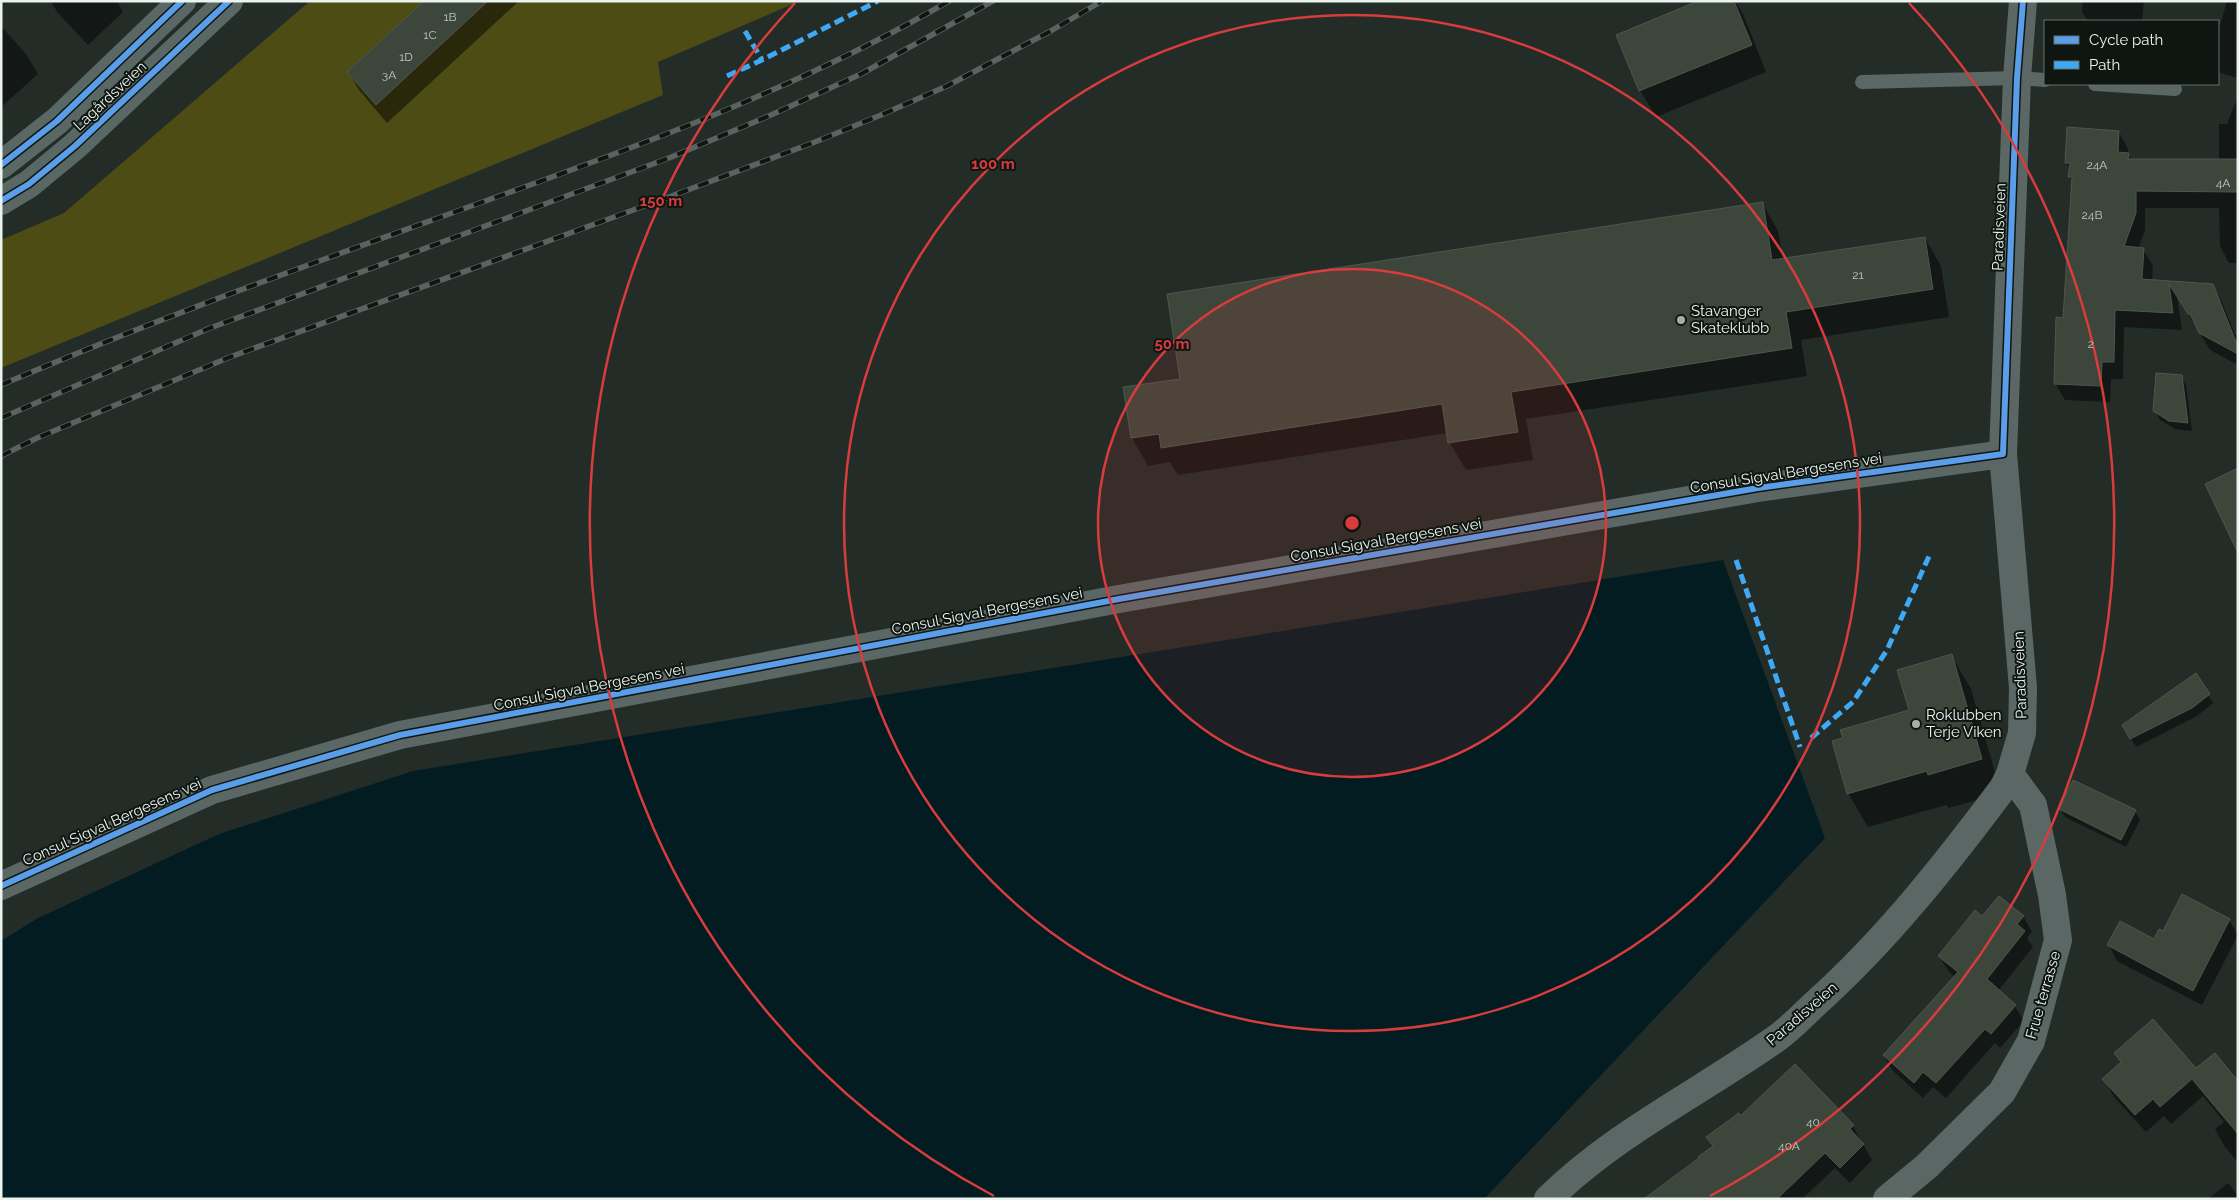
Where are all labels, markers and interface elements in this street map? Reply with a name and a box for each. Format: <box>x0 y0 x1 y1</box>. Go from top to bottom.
house number: 1B <box>443 10 457 24</box>
legend <box>2044 20 2219 85</box>
house number: 1C <box>423 28 437 42</box>
text: Cycle path <box>2089 31 2163 49</box>
house number: 1D <box>399 50 413 64</box>
text: Path <box>2089 56 2120 74</box>
street label: Lagårdsveien <box>70 58 150 134</box>
house number: 3A <box>382 68 396 82</box>
text: 100 m <box>971 155 1015 173</box>
house number: 24A <box>2087 158 2107 172</box>
house number: 4A <box>2216 176 2230 190</box>
street label: Paradisveien <box>1988 183 2010 271</box>
text: 150 m <box>640 192 682 210</box>
house number: 24B <box>2082 208 2102 222</box>
house number: 21 <box>1852 268 1864 282</box>
place label: Stavanger Skateklubb <box>1691 302 1769 337</box>
marker: Stavanger Skateklubb <box>1675 314 1687 326</box>
text: 50 m <box>1154 335 1190 353</box>
house number: 2 <box>2088 337 2094 351</box>
street label: Consul Sigval Bergesens vei <box>1689 449 1883 497</box>
street label: Consul Sigval Bergesens vei <box>1289 514 1483 566</box>
centre of rings <box>1343 514 1361 532</box>
street label: Consul Sigval Bergesens vei <box>890 584 1084 638</box>
street label: Paradisveien <box>2009 631 2031 719</box>
street label: Consul Sigval Bergesens vei <box>492 660 686 714</box>
place label: Roklubben Terje Viken <box>1926 706 2002 741</box>
marker: Roklubben Terje Viken <box>1910 718 1922 730</box>
street label: Consul Sigval Bergesens vei <box>20 774 204 870</box>
street label: Frue terrasse <box>2022 949 2064 1041</box>
street label: Paradisveien <box>1763 978 1841 1050</box>
house number: 40 <box>1806 1115 1820 1129</box>
house number: 40A <box>1778 1139 1800 1153</box>

